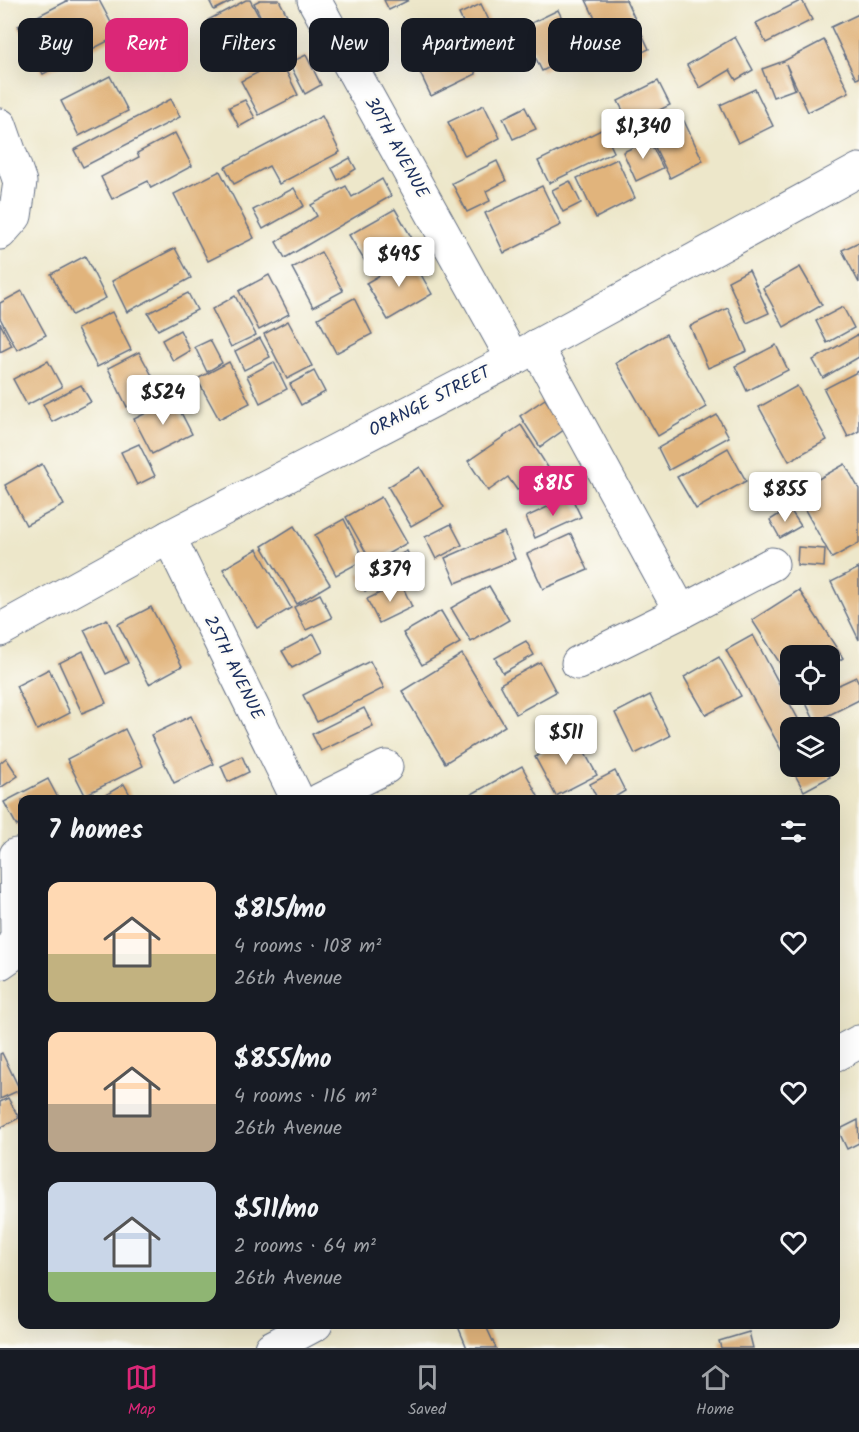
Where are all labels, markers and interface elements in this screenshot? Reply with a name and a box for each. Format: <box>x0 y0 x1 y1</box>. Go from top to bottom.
chip: Buy <box>18 18 93 72</box>
chip: Rent <box>105 18 188 72</box>
chip: Filters <box>200 18 297 72</box>
chip: New <box>309 18 389 72</box>
chip: Apartment <box>401 18 536 72</box>
chip: House <box>548 18 642 72</box>
street label: 30TH AVENUE <box>356 92 436 205</box>
pin: $1,340 <box>594 109 692 160</box>
text: $1,340 <box>615 112 671 144</box>
pin: $495 <box>363 237 435 288</box>
text: $495 <box>378 240 420 272</box>
street label: ORANGE STREET <box>364 358 497 445</box>
pin: $524 <box>127 375 199 426</box>
text: $524 <box>141 378 185 410</box>
pin: $815 <box>517 466 589 517</box>
text: $815 <box>533 469 573 501</box>
pin: $855 <box>749 472 821 523</box>
text: $855 <box>763 475 807 507</box>
pin: $379 <box>354 552 426 603</box>
text: $379 <box>369 555 411 587</box>
street label: 25TH AVENUE <box>195 611 271 726</box>
map controls <box>780 645 840 777</box>
button: locate <box>780 645 840 705</box>
pin: $511 <box>530 715 602 766</box>
button: layers <box>780 717 840 777</box>
text: $511 <box>549 718 583 750</box>
text: 7 homes <box>48 810 143 852</box>
icon: filters <box>777 815 810 848</box>
text: $815/mo <box>234 889 326 931</box>
icon: home <box>96 906 168 978</box>
icon: heart <box>777 926 810 959</box>
text: 4 rooms · 108 m² <box>234 931 381 963</box>
text: 26th Avenue <box>234 963 342 995</box>
text: $855/mo <box>234 1039 332 1081</box>
icon: home <box>96 1056 168 1128</box>
icon: heart <box>777 1076 810 1109</box>
text: 4 rooms · 116 m² <box>234 1081 377 1113</box>
text: 26th Avenue <box>234 1113 342 1145</box>
text: $511/mo <box>234 1189 319 1231</box>
icon: home <box>96 1206 168 1278</box>
icon: heart <box>777 1226 810 1259</box>
text: 2 rooms · 64 m² <box>234 1231 376 1263</box>
text: 26th Avenue <box>234 1263 342 1295</box>
tab: Map <box>125 1361 158 1422</box>
tab: Saved <box>408 1361 446 1422</box>
tab: Home <box>696 1361 734 1422</box>

